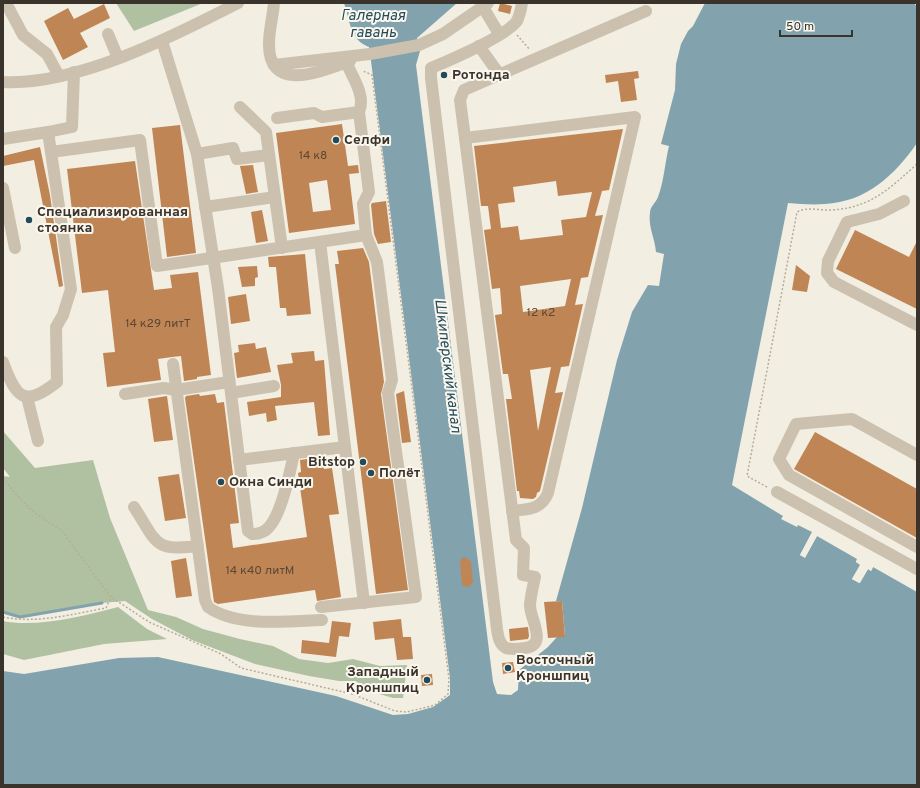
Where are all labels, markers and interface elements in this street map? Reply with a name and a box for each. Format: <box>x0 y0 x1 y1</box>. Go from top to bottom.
water label: Галерная гавань <box>341 7 405 43</box>
scale bar <box>780 12 852 38</box>
text: 50 m <box>786 19 814 35</box>
place label: Ротонда <box>452 67 510 84</box>
marker: Ротонда <box>439 70 449 80</box>
place label: Селфи <box>344 132 390 149</box>
marker: Селфи <box>331 135 341 145</box>
house number: 14 к8 <box>299 148 327 164</box>
place label: Специализированная стоянка <box>37 204 188 237</box>
marker: Специализированная стоянка <box>24 215 34 225</box>
water label: Шкиперский канал <box>429 298 465 434</box>
house number: 12 к2 <box>527 305 555 321</box>
house number: 14 к29 литТ <box>125 316 191 332</box>
place label: Bitstop <box>308 454 355 471</box>
marker: Bitstop <box>358 457 368 467</box>
place label: Полёт <box>379 465 421 482</box>
marker: Полёт <box>366 468 376 478</box>
place label: Окна Синди <box>229 474 312 491</box>
marker: Окна Синди <box>216 477 226 487</box>
house number: 14 к40 литМ <box>226 563 294 579</box>
place label: Восточный Кроншпиц <box>516 652 594 685</box>
marker: Восточный Кроншпиц <box>503 663 513 673</box>
place label: Западный Кроншпиц <box>346 664 419 697</box>
marker: Западный Кроншпиц <box>422 675 432 685</box>

